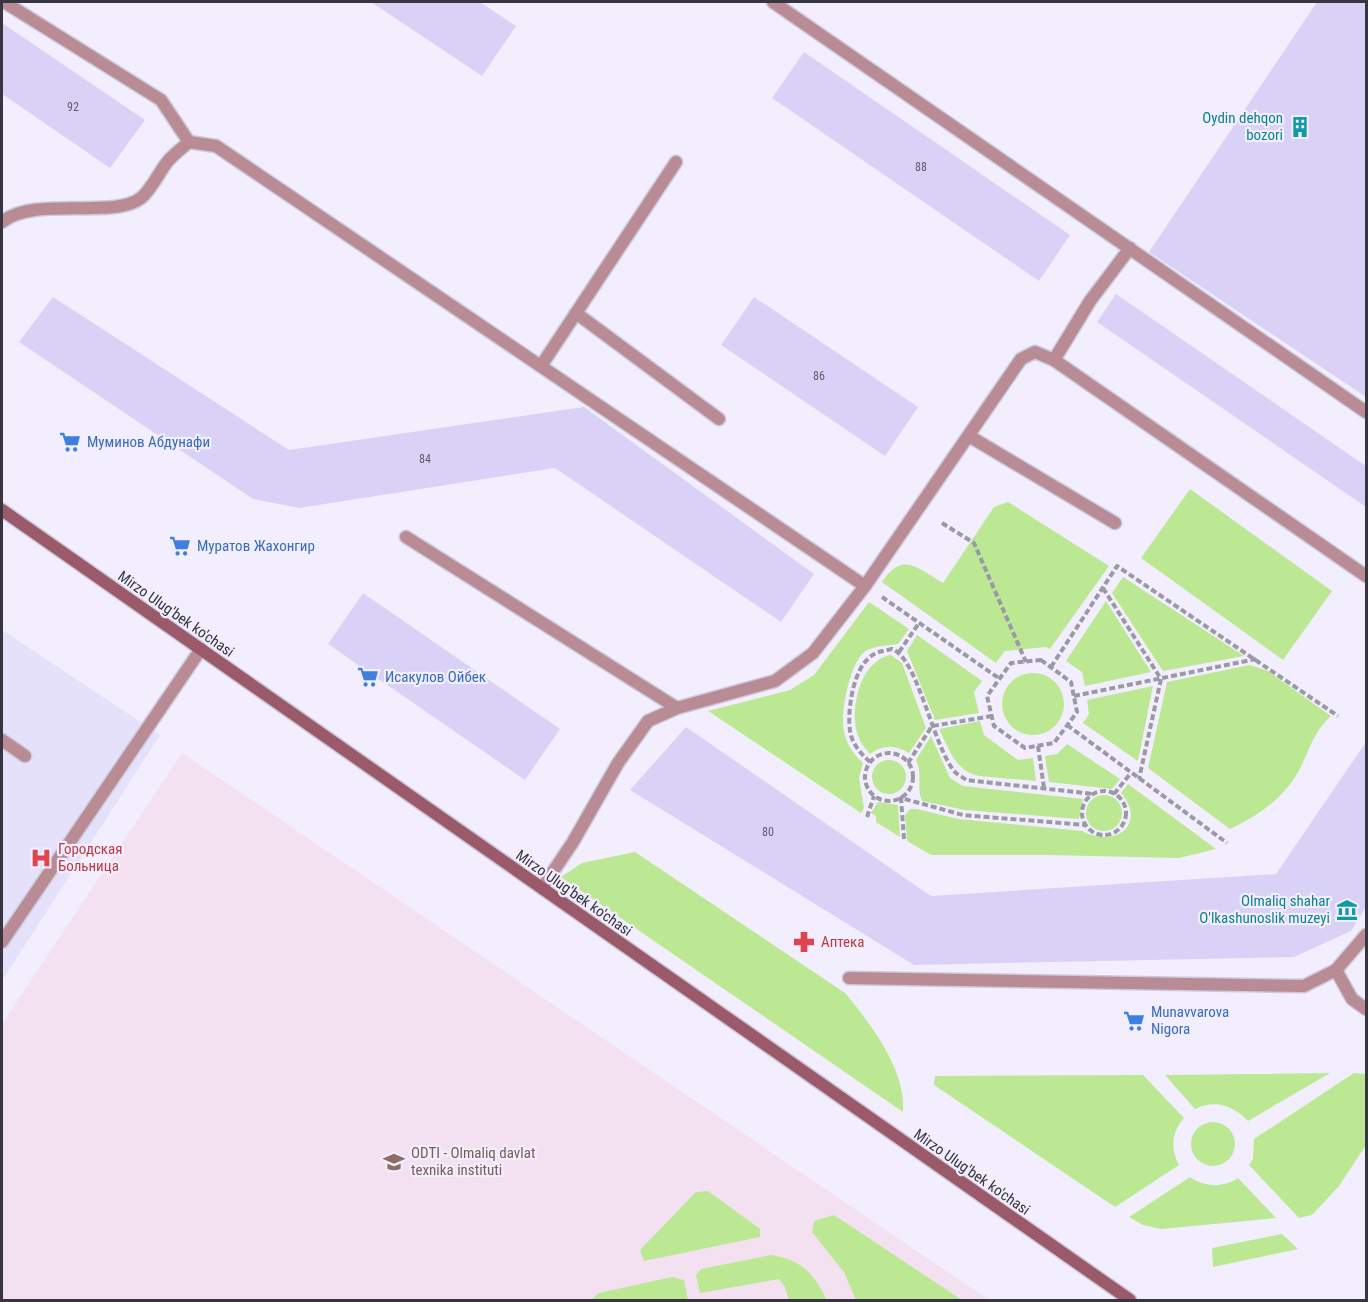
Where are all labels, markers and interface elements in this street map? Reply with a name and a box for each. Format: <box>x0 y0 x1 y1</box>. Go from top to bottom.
house number: 92 <box>67 100 79 114</box>
place label: Oydin dehqon bozori <box>1202 109 1283 144</box>
building icon: Oydin dehqon bozori <box>1288 115 1312 139</box>
house number: 88 <box>915 160 927 174</box>
house number: 86 <box>813 369 825 383</box>
supermarket icon: Муминов Абдунафи <box>58 430 82 454</box>
place label: Муминов Абдунафи <box>87 433 210 451</box>
house number: 84 <box>419 452 431 466</box>
supermarket icon: Муратов Жахонгир <box>168 534 192 558</box>
place label: Муратов Жахонгир <box>197 537 315 555</box>
street label: Mirzo Ulug'bek ko'chasi <box>114 567 238 661</box>
supermarket icon: Исакулов Ойбек <box>356 665 380 689</box>
place label: Исакулов Ойбек <box>385 668 486 686</box>
house number: 80 <box>762 825 774 839</box>
place label: Городская Больница <box>58 840 122 875</box>
hospital icon: Городская Больница <box>29 846 53 870</box>
street label: Mirzo Ulug'bek ko'chasi <box>512 846 636 940</box>
place label: Olmaliq shahar O'lkashunoslik muzeyi <box>1199 892 1330 927</box>
museum icon: Olmaliq shahar O'lkashunoslik muzeyi <box>1335 898 1359 922</box>
pharmacy icon: Аптека <box>792 930 816 954</box>
place label: Аптека <box>821 933 865 951</box>
place label: Munavvarova Nigora <box>1151 1003 1229 1038</box>
supermarket icon: Munavvarova Nigora <box>1122 1009 1146 1033</box>
street label: Mirzo Ulug'bek ko'chasi <box>910 1125 1034 1219</box>
place label: ODTI - Olmaliq davlat texnika instituti <box>411 1144 535 1179</box>
school or university icon: ODTI - Olmaliq davlat texnika instituti <box>382 1150 406 1174</box>

